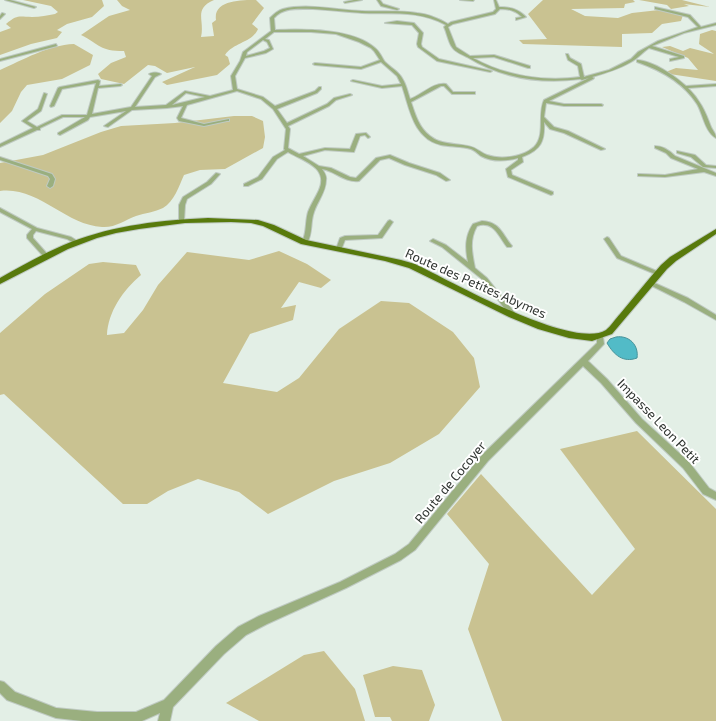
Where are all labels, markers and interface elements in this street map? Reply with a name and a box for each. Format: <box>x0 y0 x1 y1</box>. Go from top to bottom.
street label: Route des Petites Abymes <box>403 245 549 321</box>
street label: Impasse Leon Petit <box>614 375 704 467</box>
street label: Route de Cocoyer <box>411 438 489 526</box>

